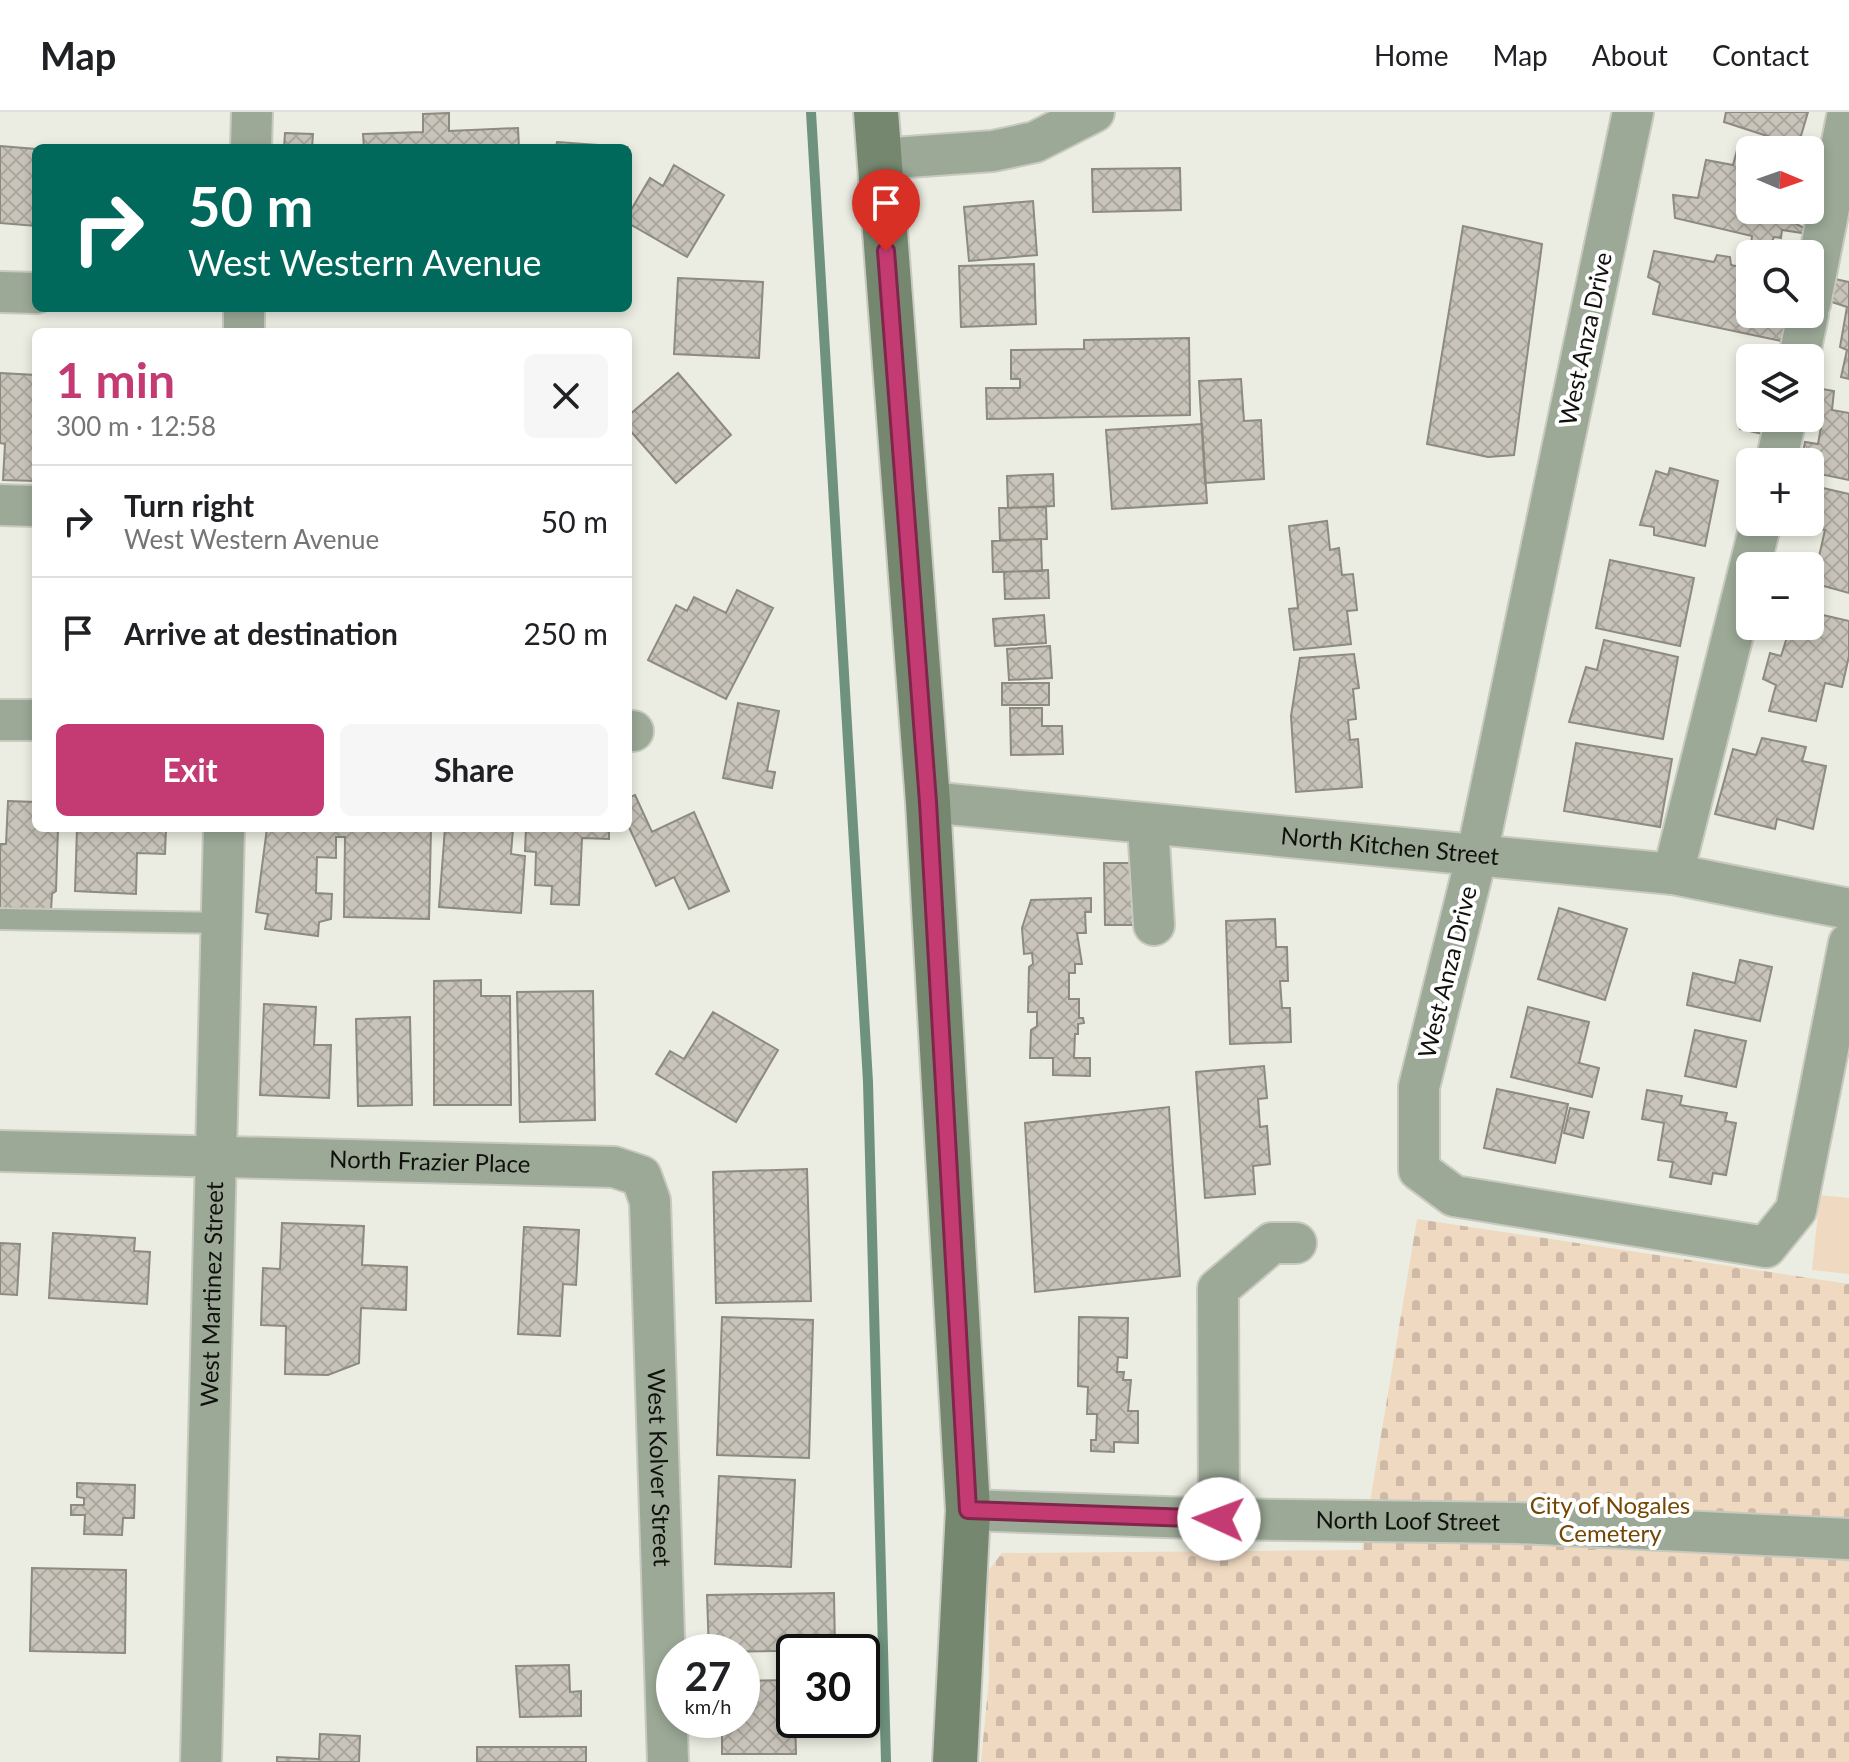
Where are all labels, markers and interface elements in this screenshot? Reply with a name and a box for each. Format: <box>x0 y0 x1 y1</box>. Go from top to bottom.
text: Map <box>40 32 116 78</box>
text: Home <box>1374 38 1449 72</box>
text: Map <box>1493 38 1548 72</box>
text: About <box>1592 38 1668 72</box>
text: Contact <box>1712 38 1809 72</box>
north arrow <box>1736 136 1824 224</box>
map controls <box>1736 136 1824 640</box>
pin <box>852 169 920 251</box>
text: 50 m <box>188 172 313 239</box>
icon: right <box>56 176 160 280</box>
icon: arrive <box>864 181 908 225</box>
text: West Western Avenue <box>188 240 542 284</box>
button: search <box>1736 240 1824 328</box>
street label: West Anza Drive <box>1552 249 1617 428</box>
button: layers <box>1736 344 1824 432</box>
text: 1 min <box>56 351 175 408</box>
button: close <box>524 354 608 438</box>
text: 300 m · 12:58 <box>56 410 216 442</box>
button: + <box>1736 448 1824 536</box>
text: Turn right <box>124 487 254 523</box>
icon: right <box>56 499 100 543</box>
text: 50 m <box>541 503 608 539</box>
text: West Western Avenue <box>124 523 379 555</box>
button: − <box>1736 552 1824 640</box>
icon: arrive <box>56 611 100 655</box>
text: Arrive at destination <box>124 615 398 651</box>
text: 250 m <box>523 615 608 651</box>
button: Exit <box>56 724 324 816</box>
button: Share <box>340 724 608 816</box>
street label: North Kitchen Street <box>1280 820 1501 870</box>
street label: West Anza Drive <box>1411 883 1482 1061</box>
street label: North Frazier Place <box>329 1144 531 1178</box>
street label: West Martinez Street <box>194 1181 228 1407</box>
street label: West Kolver Street <box>642 1368 678 1567</box>
position arrow <box>1177 1477 1261 1561</box>
park label: City of Nogales Cemetery <box>1530 1490 1690 1547</box>
street label: North Loof Street <box>1316 1504 1501 1536</box>
speed limit sign: 30 <box>776 1634 880 1738</box>
text: 27 <box>685 1652 731 1700</box>
text: km/h <box>685 1694 731 1718</box>

